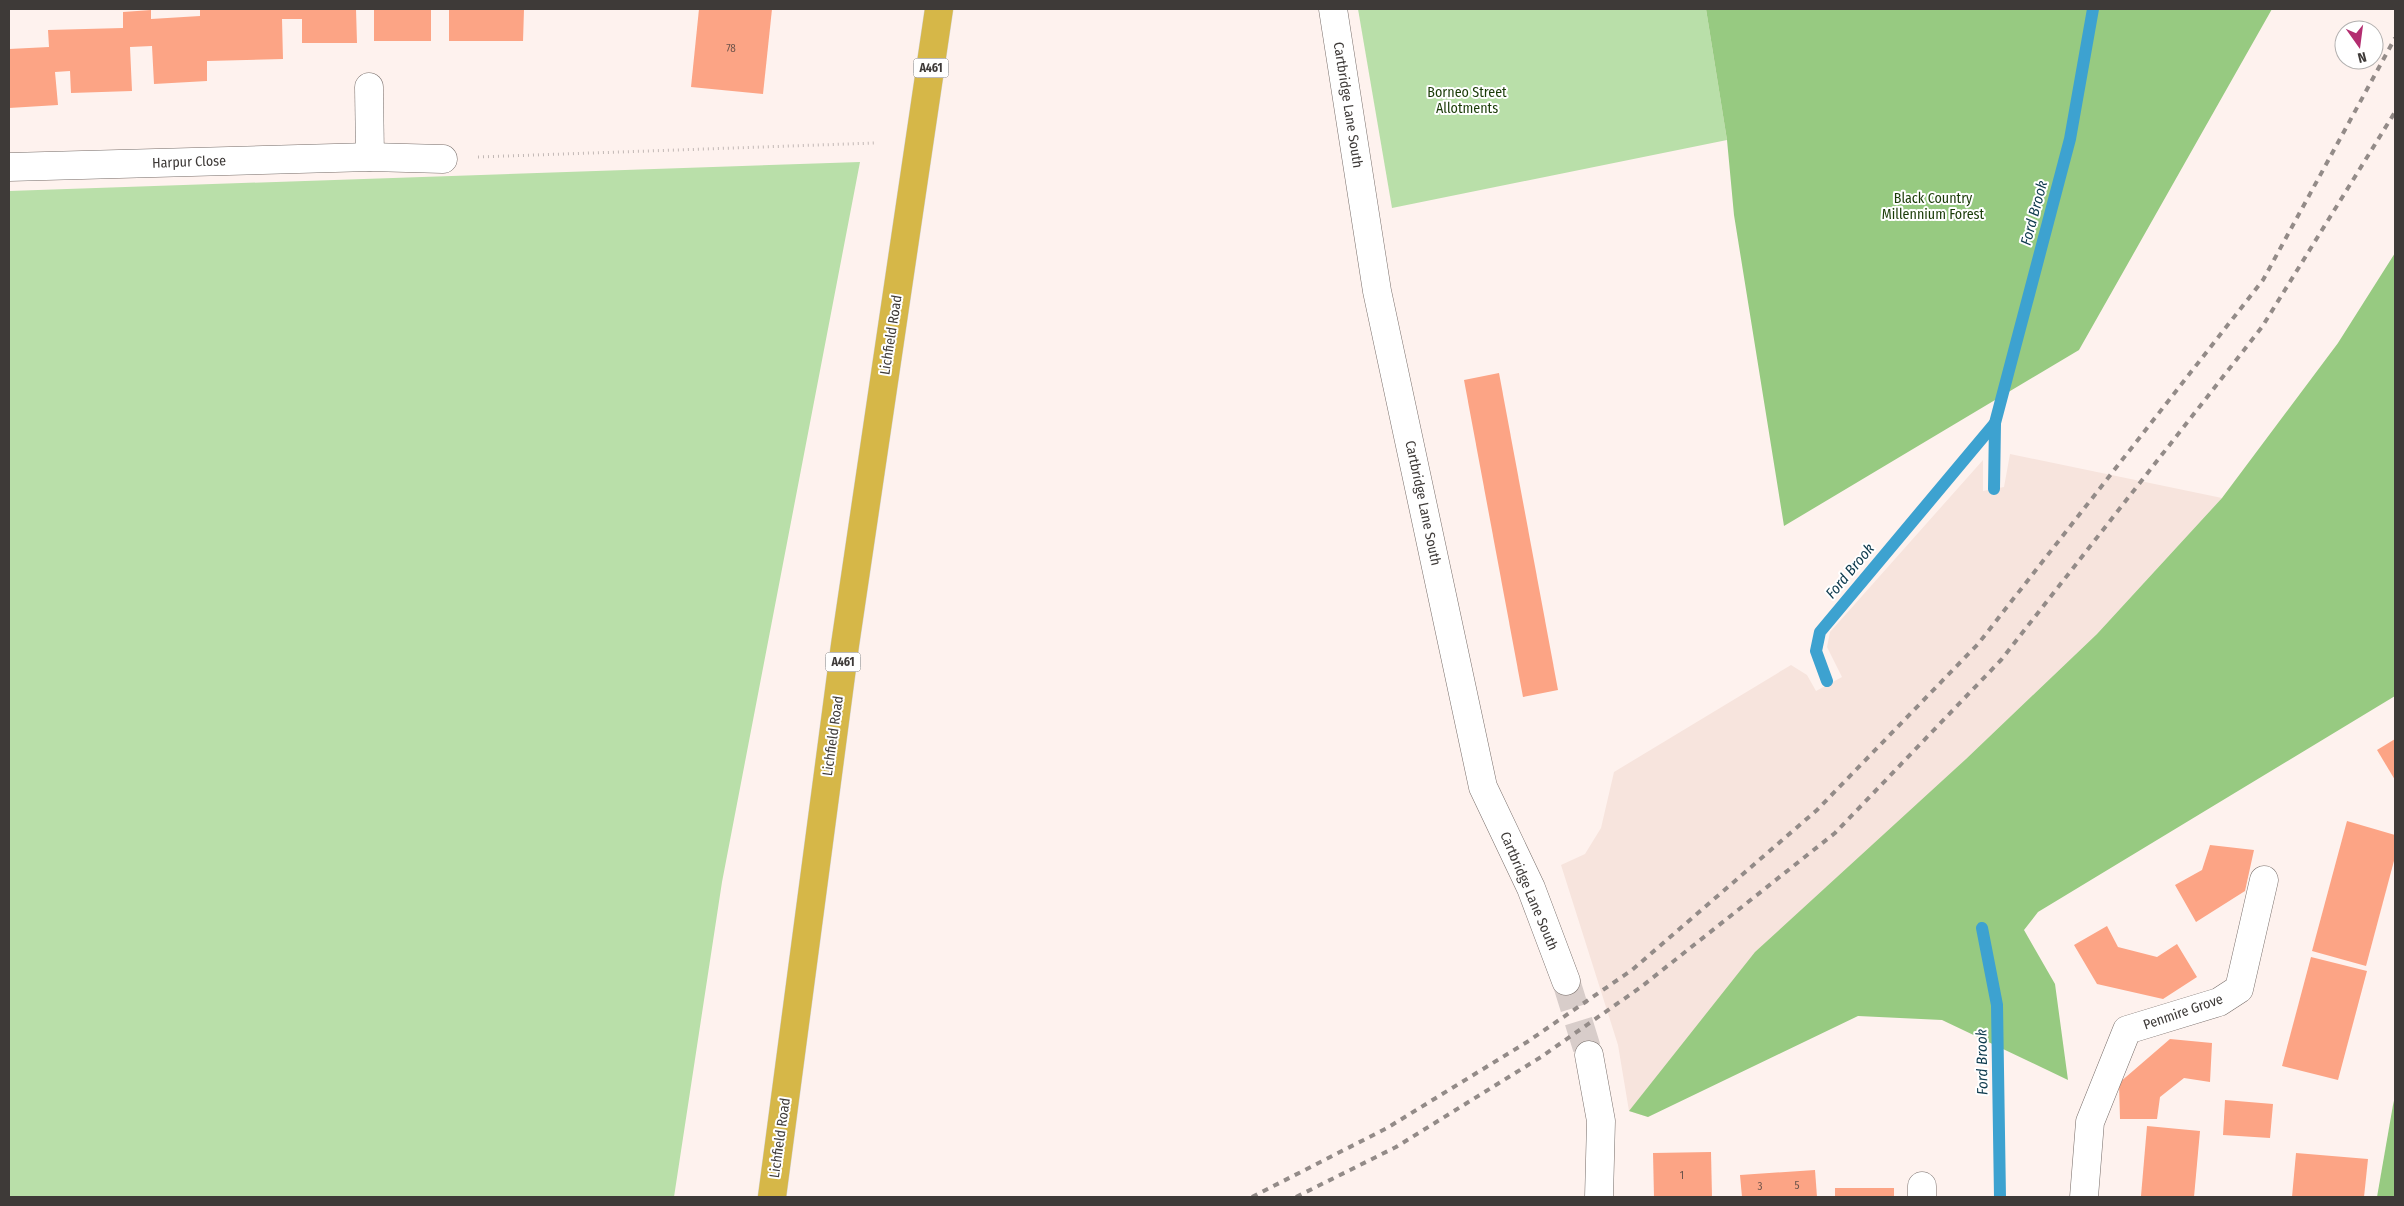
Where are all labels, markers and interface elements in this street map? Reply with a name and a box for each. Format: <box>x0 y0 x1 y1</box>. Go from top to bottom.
north arrow <box>2334 20 2384 70</box>
street label: Cartbridge Lane South <box>1330 41 1366 169</box>
house number: 78 <box>726 42 736 55</box>
text: N <box>2356 48 2368 66</box>
road number: A461 <box>914 58 948 78</box>
park label: Borneo Street Allotments <box>1427 84 1507 117</box>
street label: Harpur Close <box>152 152 226 172</box>
water label: Ford Brook <box>2017 178 2051 247</box>
park label: Black Country Millennium Forest <box>1882 190 1985 223</box>
street label: Lichfield Road <box>876 294 906 376</box>
street label: Cartbridge Lane South <box>1401 439 1445 567</box>
water label: Ford Brook <box>1822 539 1879 602</box>
road number: A461 <box>826 652 860 672</box>
street label: Lichfield Road <box>819 695 847 777</box>
street label: Cartbridge Lane South <box>1496 829 1562 953</box>
street label: Penmire Grove <box>2141 990 2225 1034</box>
water label: Ford Brook <box>1972 1028 1992 1095</box>
street label: Lichfield Road <box>766 1097 794 1179</box>
house number: 1 <box>1680 1169 1684 1182</box>
house number: 5 <box>1794 1179 1800 1192</box>
house number: 3 <box>1758 1180 1763 1193</box>

